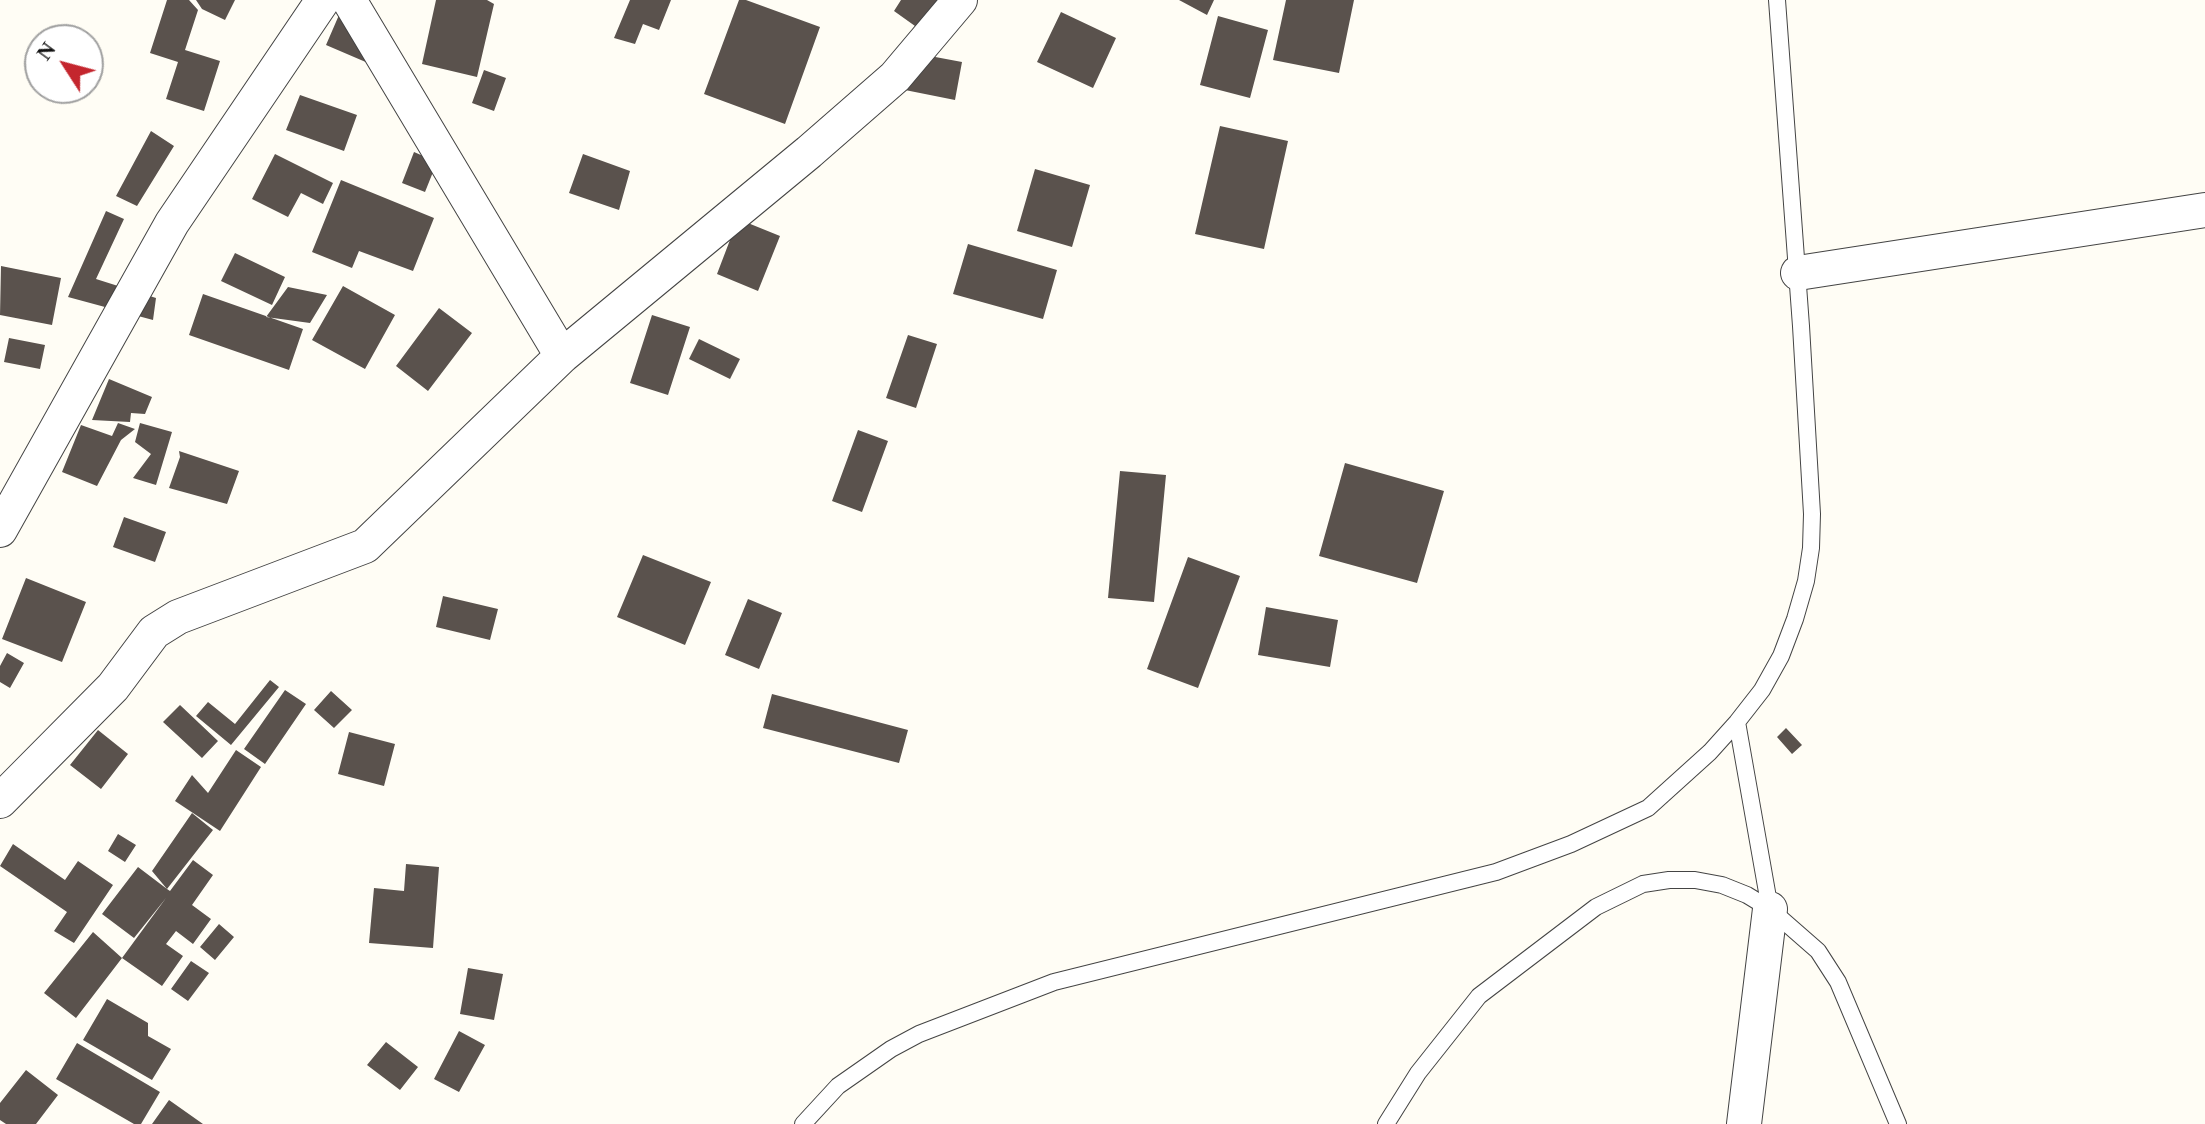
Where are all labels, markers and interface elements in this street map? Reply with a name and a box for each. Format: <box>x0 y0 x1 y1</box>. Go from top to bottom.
north arrow <box>24 24 104 104</box>
text: N <box>31 37 61 65</box>

